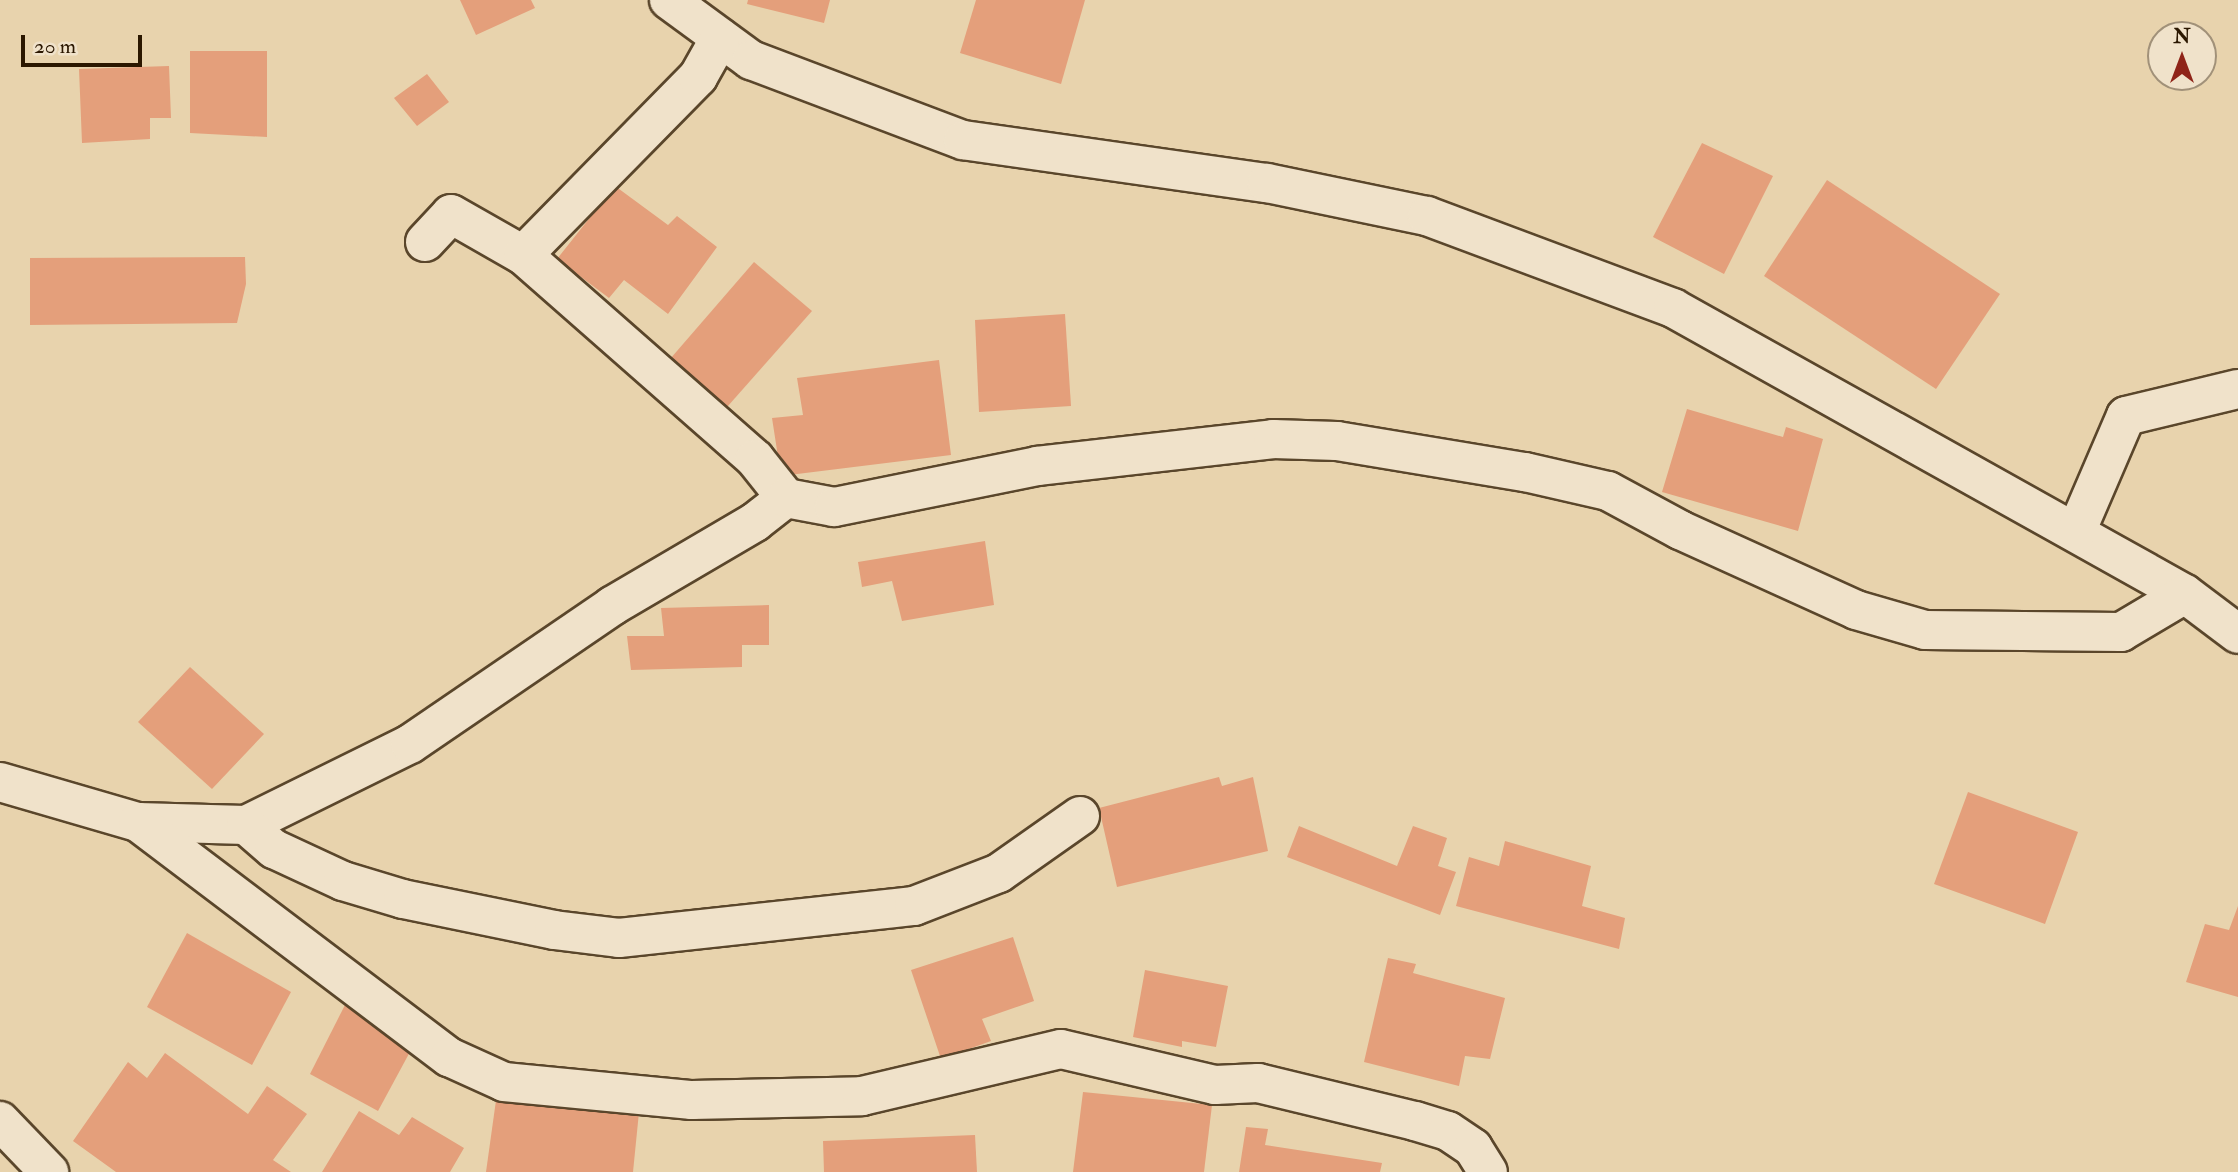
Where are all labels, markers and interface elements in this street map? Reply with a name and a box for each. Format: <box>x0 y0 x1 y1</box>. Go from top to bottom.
scale bar <box>24 21 145 65</box>
north arrow <box>2147 21 2217 91</box>
text: N <box>2173 25 2191 49</box>
text: 20 m <box>34 33 76 60</box>

